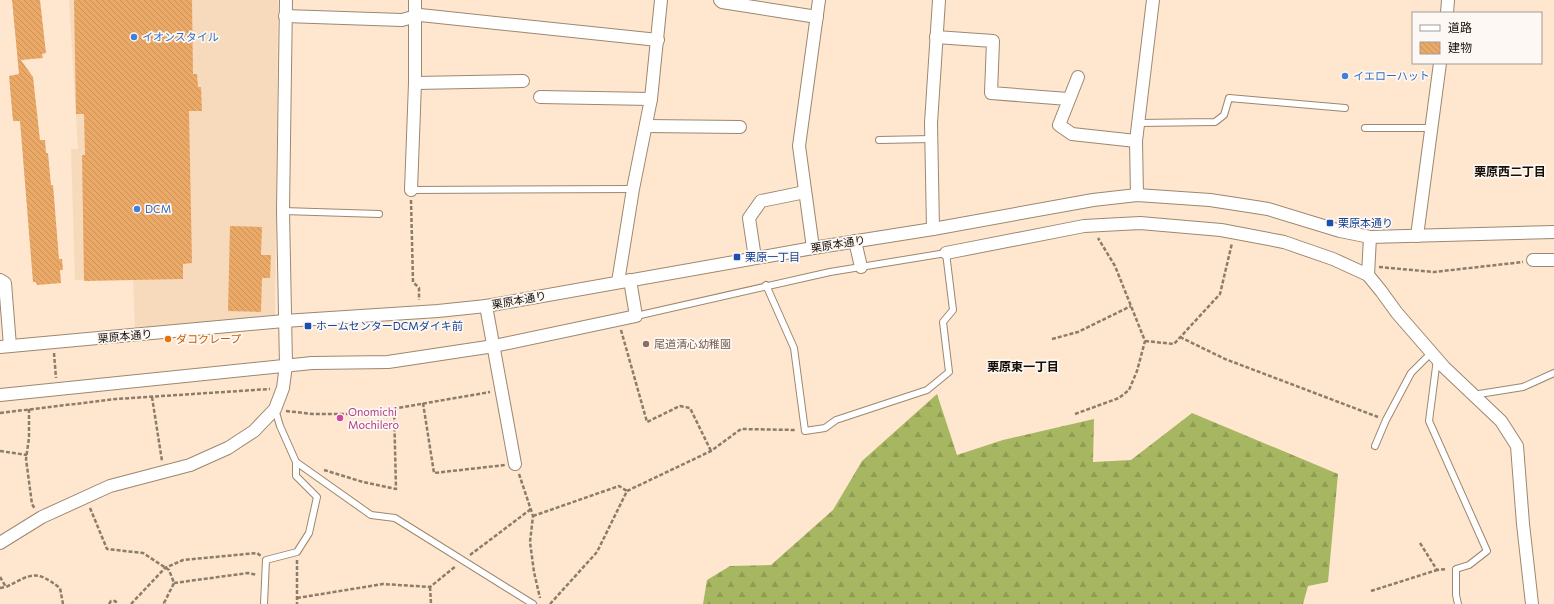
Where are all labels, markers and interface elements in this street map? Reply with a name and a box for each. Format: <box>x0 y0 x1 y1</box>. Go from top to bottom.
legend <box>1412 12 1542 64</box>
text: 道路 <box>1448 20 1472 34</box>
place label: イオンスタイル <box>142 30 219 43</box>
marker: イオンスタイル <box>129 32 139 42</box>
text: 建物 <box>1448 40 1472 54</box>
place label: イエローハット <box>1353 69 1430 82</box>
marker: イエローハット <box>1340 71 1350 81</box>
district label: 栗原西二丁目 <box>1474 164 1546 178</box>
place label: DCM <box>145 202 171 215</box>
marker: DCM <box>132 204 142 214</box>
place label: 栗原本通り <box>1338 216 1393 229</box>
marker: 栗原本通り <box>1325 218 1335 228</box>
street label: 栗原本通り <box>810 233 866 254</box>
place label: 栗原一丁目 <box>745 250 800 263</box>
marker: 栗原一丁目 <box>732 252 742 262</box>
street label: 栗原本通り <box>491 288 547 311</box>
place label: ホームセンターDCMダイキ前 <box>316 319 463 332</box>
marker: ホームセンターDCMダイキ前 <box>303 321 313 331</box>
street label: 栗原本通り <box>97 327 153 344</box>
place label: ダコクレープ <box>176 332 241 345</box>
marker: ダコクレープ <box>163 334 173 344</box>
place label: 尾道清心幼稚園 <box>654 337 731 350</box>
marker: 尾道清心幼稚園 <box>641 339 651 349</box>
district label: 栗原東一丁目 <box>987 359 1059 373</box>
place label: Onomichi Mochilero <box>348 405 399 431</box>
marker: Onomichi Mochilero <box>335 413 345 423</box>

